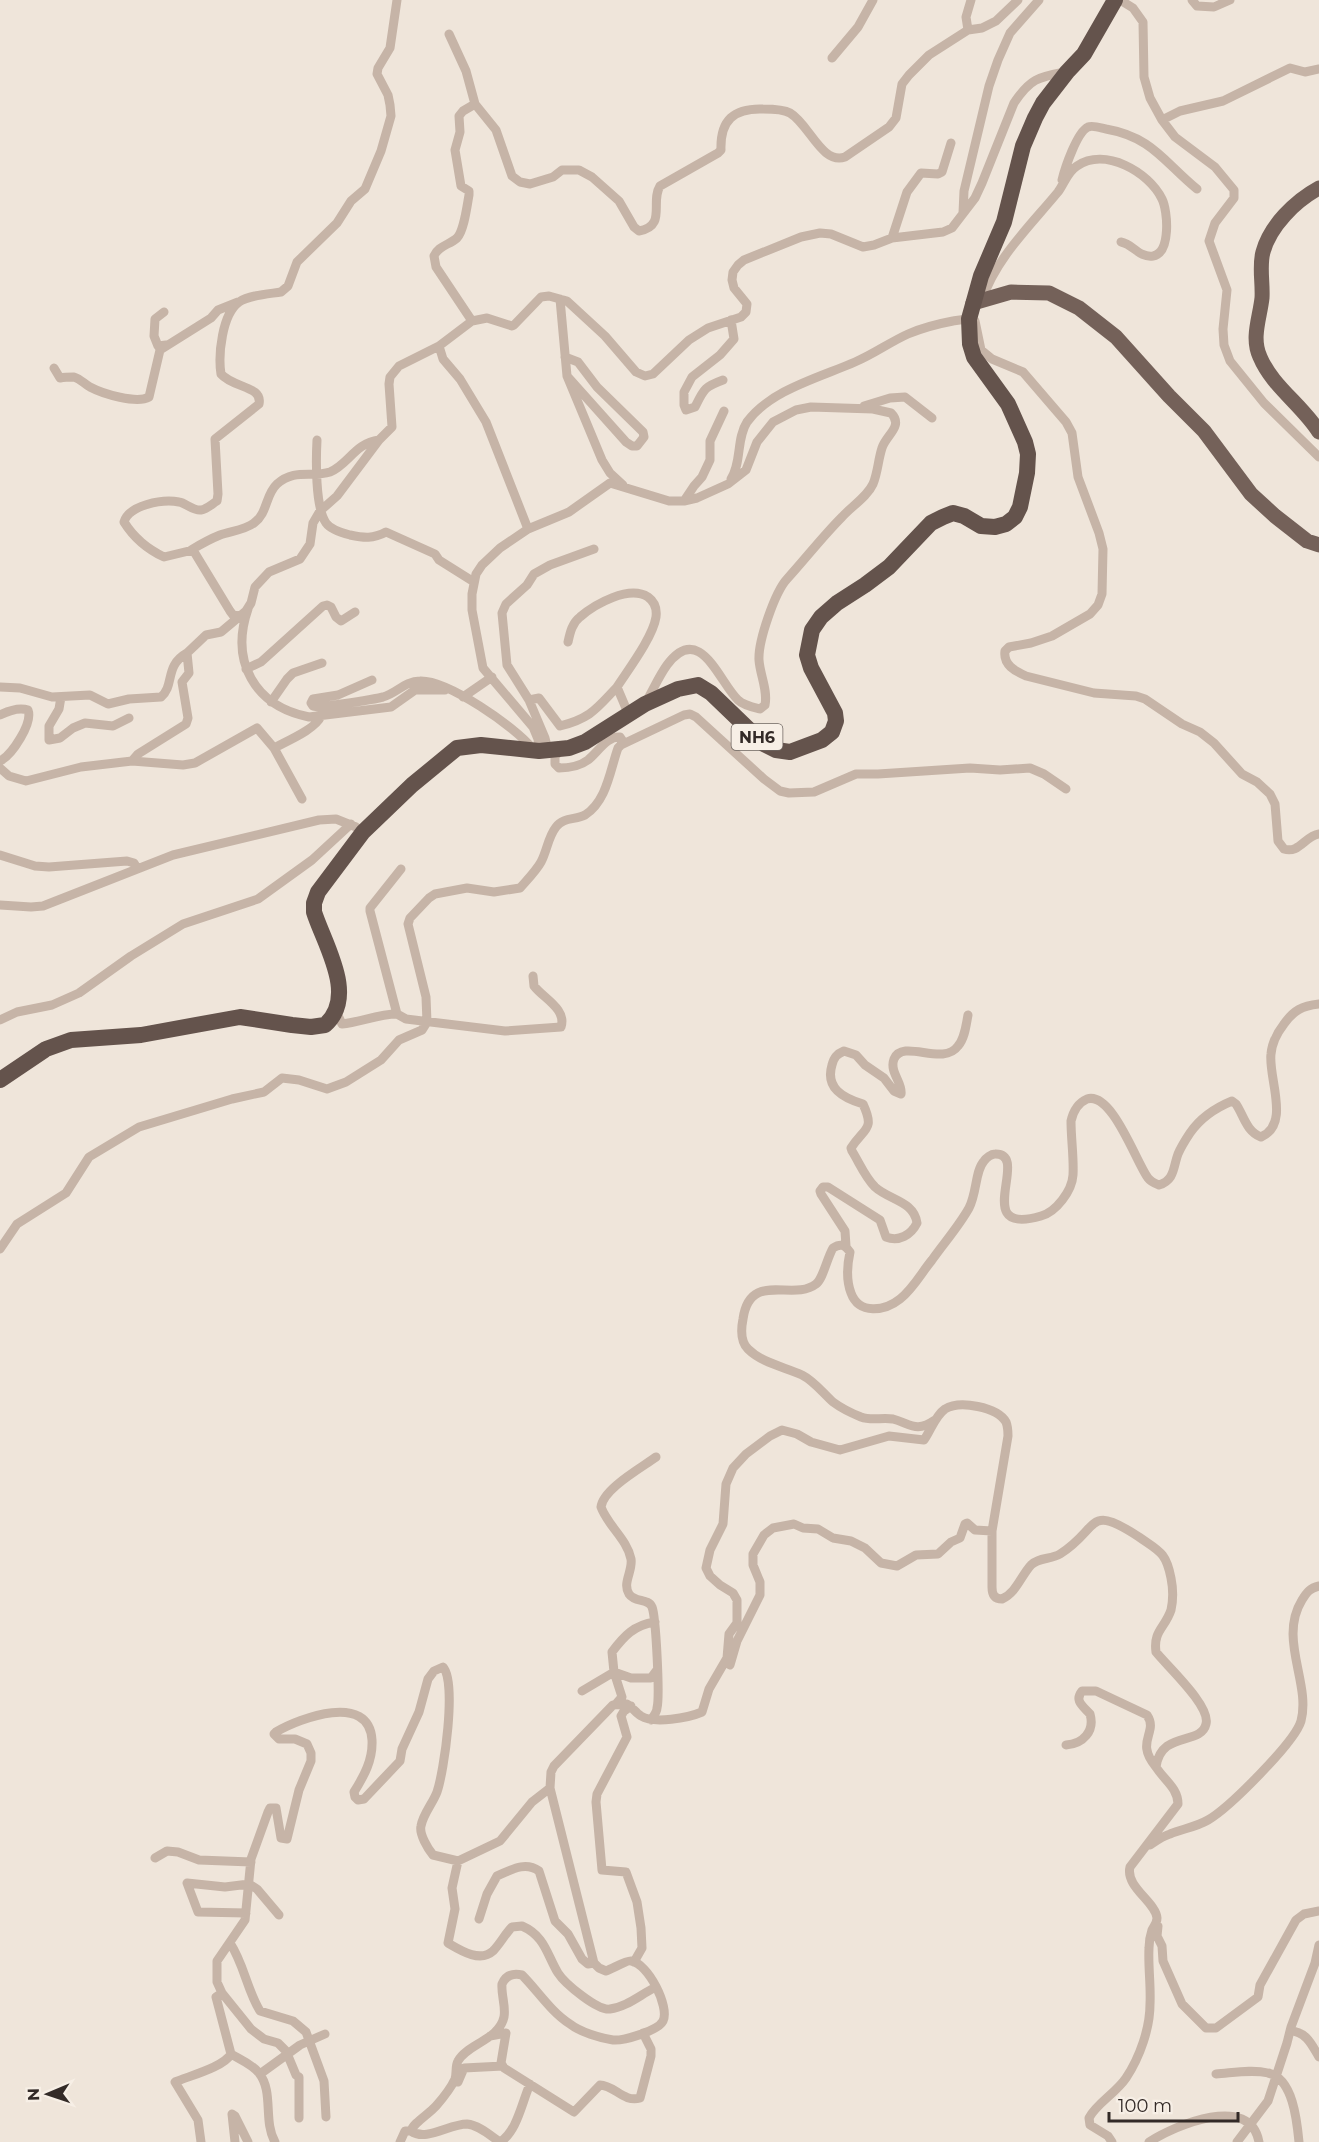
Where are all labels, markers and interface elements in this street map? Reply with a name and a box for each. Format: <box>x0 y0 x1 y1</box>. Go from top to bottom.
road number: NH6 <box>732 724 783 750</box>
north arrow <box>18 2064 78 2124</box>
scale bar <box>1109 2085 1238 2123</box>
text: N <box>24 2088 43 2101</box>
text: 100 m <box>1118 2095 1172 2117</box>

